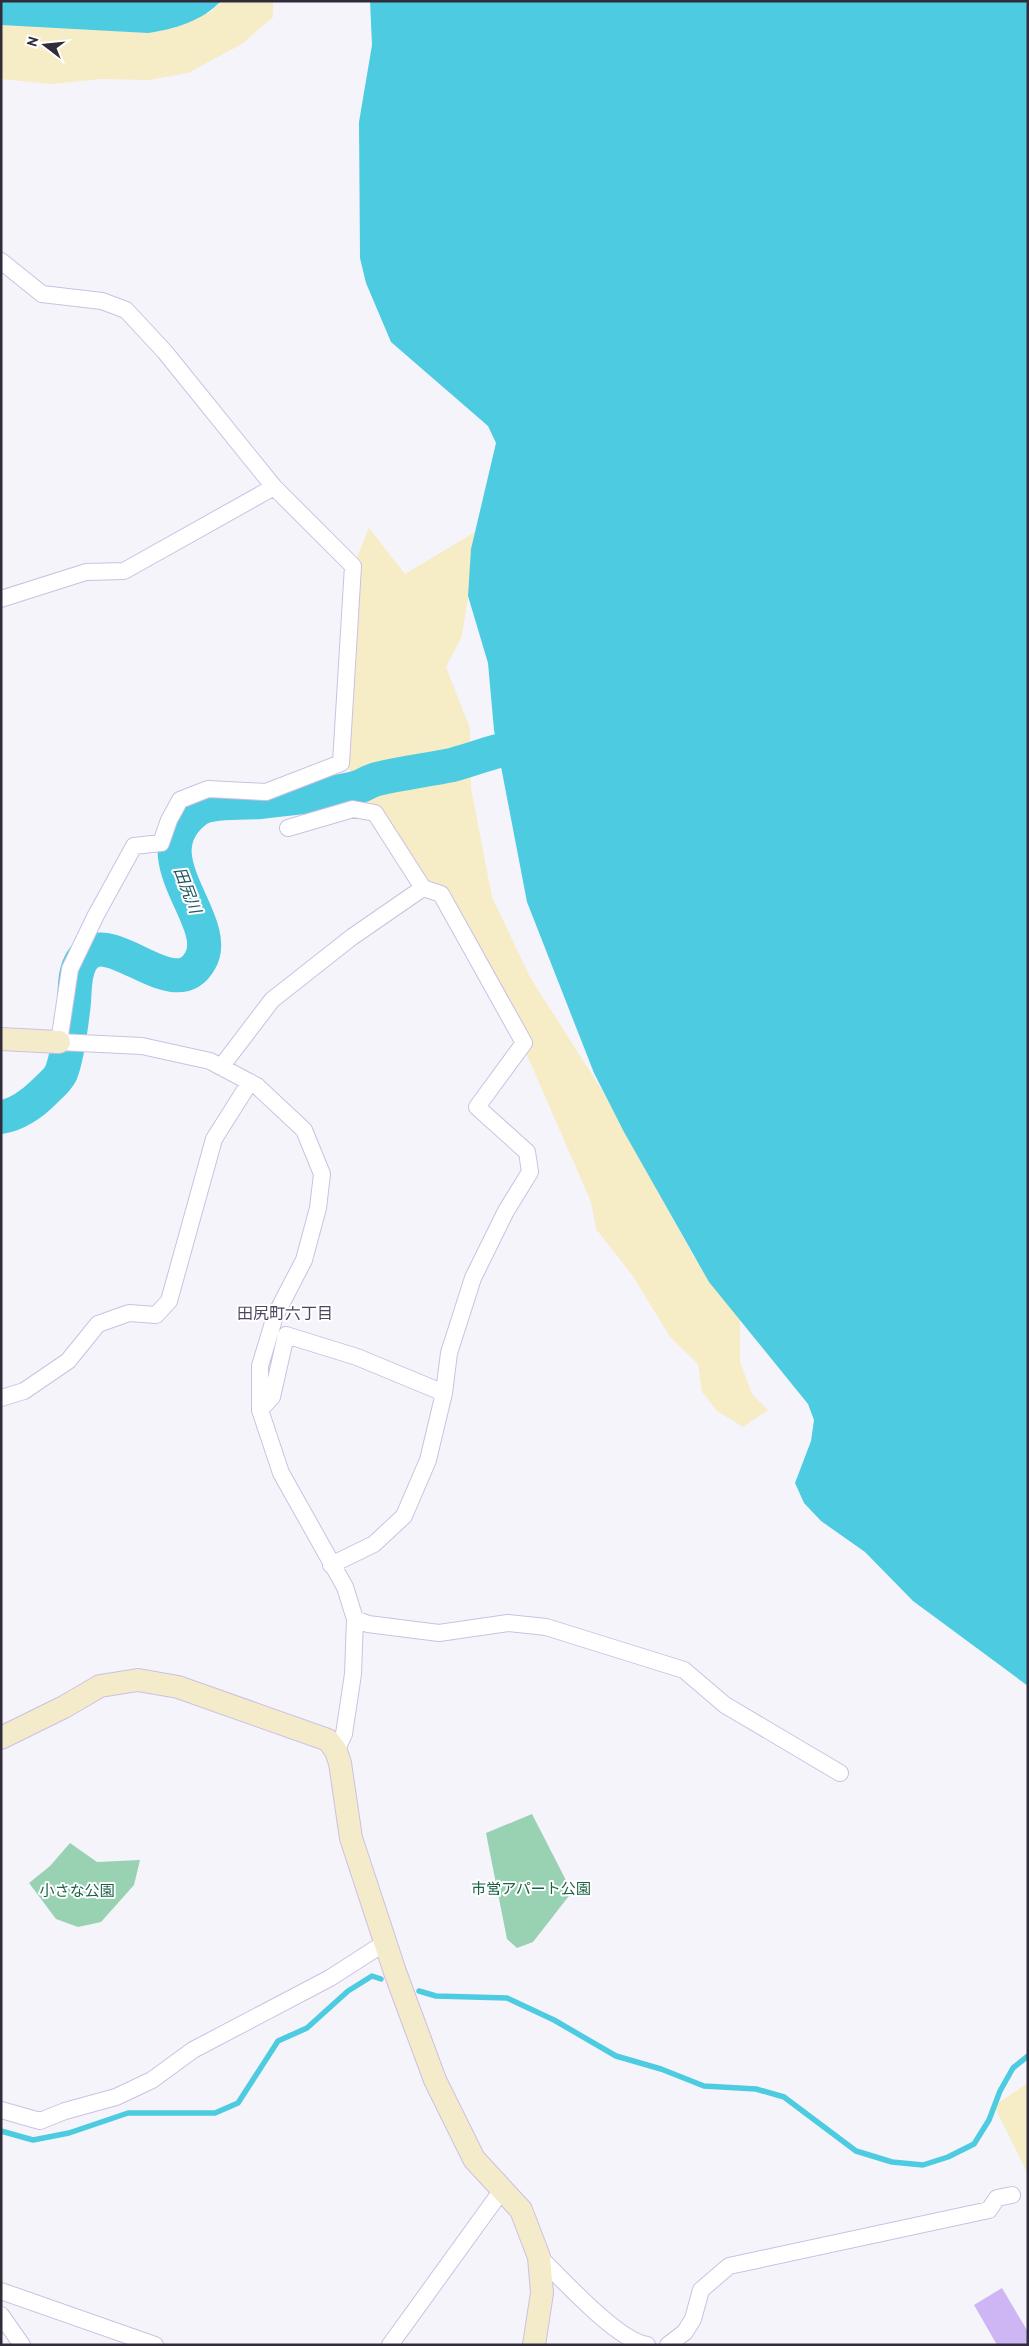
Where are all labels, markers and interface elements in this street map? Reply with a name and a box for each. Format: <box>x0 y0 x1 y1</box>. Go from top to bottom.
north arrow <box>20 20 70 70</box>
text: N <box>23 35 42 48</box>
water label: 田尻川 <box>170 864 207 918</box>
district label: 田尻町六丁目 <box>237 1303 333 1323</box>
park label: 市営アパート公園 <box>471 1879 591 1898</box>
park label: 小さな公園 <box>39 1881 115 1900</box>

